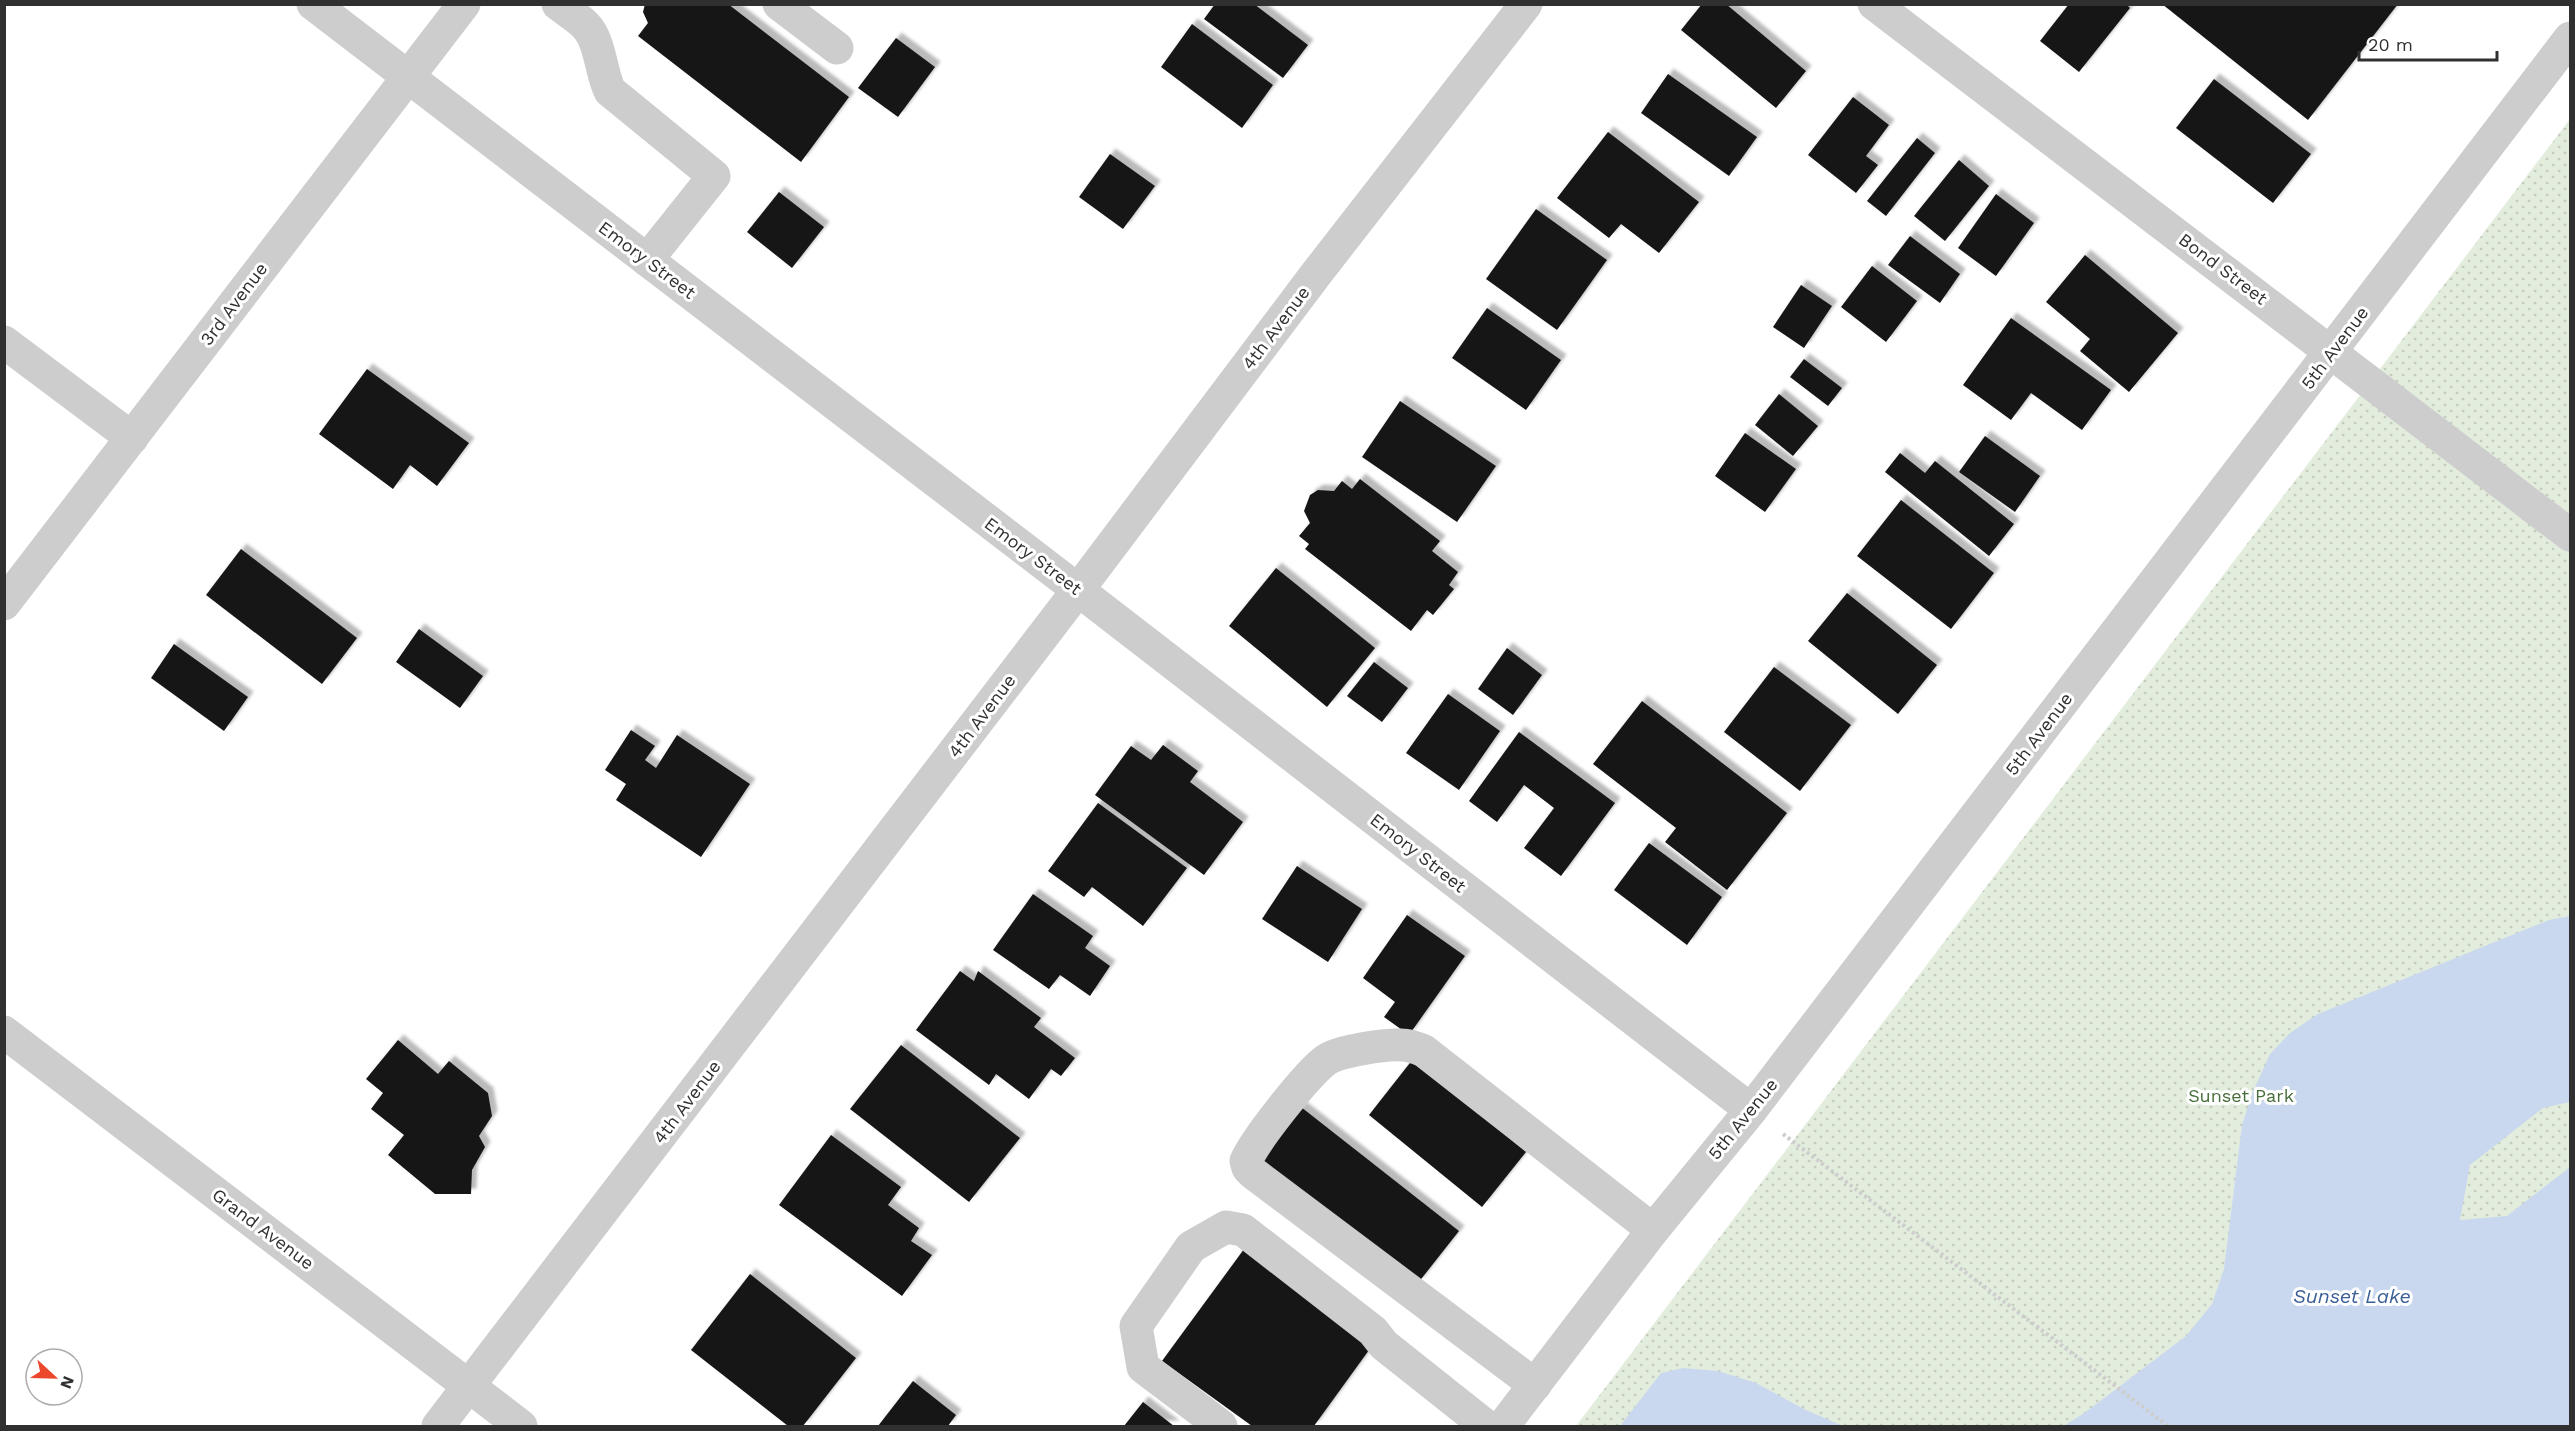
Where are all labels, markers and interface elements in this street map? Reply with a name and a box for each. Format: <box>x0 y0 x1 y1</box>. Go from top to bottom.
scale bar <box>2359 24 2497 62</box>
text: 20 m <box>2368 34 2413 55</box>
street label: Emory Street <box>595 216 700 303</box>
street label: Bond Street <box>2175 229 2272 309</box>
street label: 3rd Avenue <box>196 258 271 349</box>
street label: 4th Avenue <box>1237 282 1314 373</box>
street label: 5th Avenue <box>2297 302 2373 393</box>
street label: Emory Street <box>981 512 1086 599</box>
street label: 4th Avenue <box>943 670 1020 761</box>
street label: 5th Avenue <box>2001 688 2077 779</box>
street label: Emory Street <box>1366 809 1471 897</box>
street label: 4th Avenue <box>648 1056 725 1147</box>
street label: 5th Avenue <box>1704 1074 1782 1163</box>
park label: Sunset Park <box>2188 1085 2294 1106</box>
street label: Grand Avenue <box>208 1184 318 1274</box>
water label: Sunset Lake <box>2293 1284 2411 1308</box>
north arrow <box>24 1347 84 1407</box>
text: N <box>56 1373 78 1391</box>

